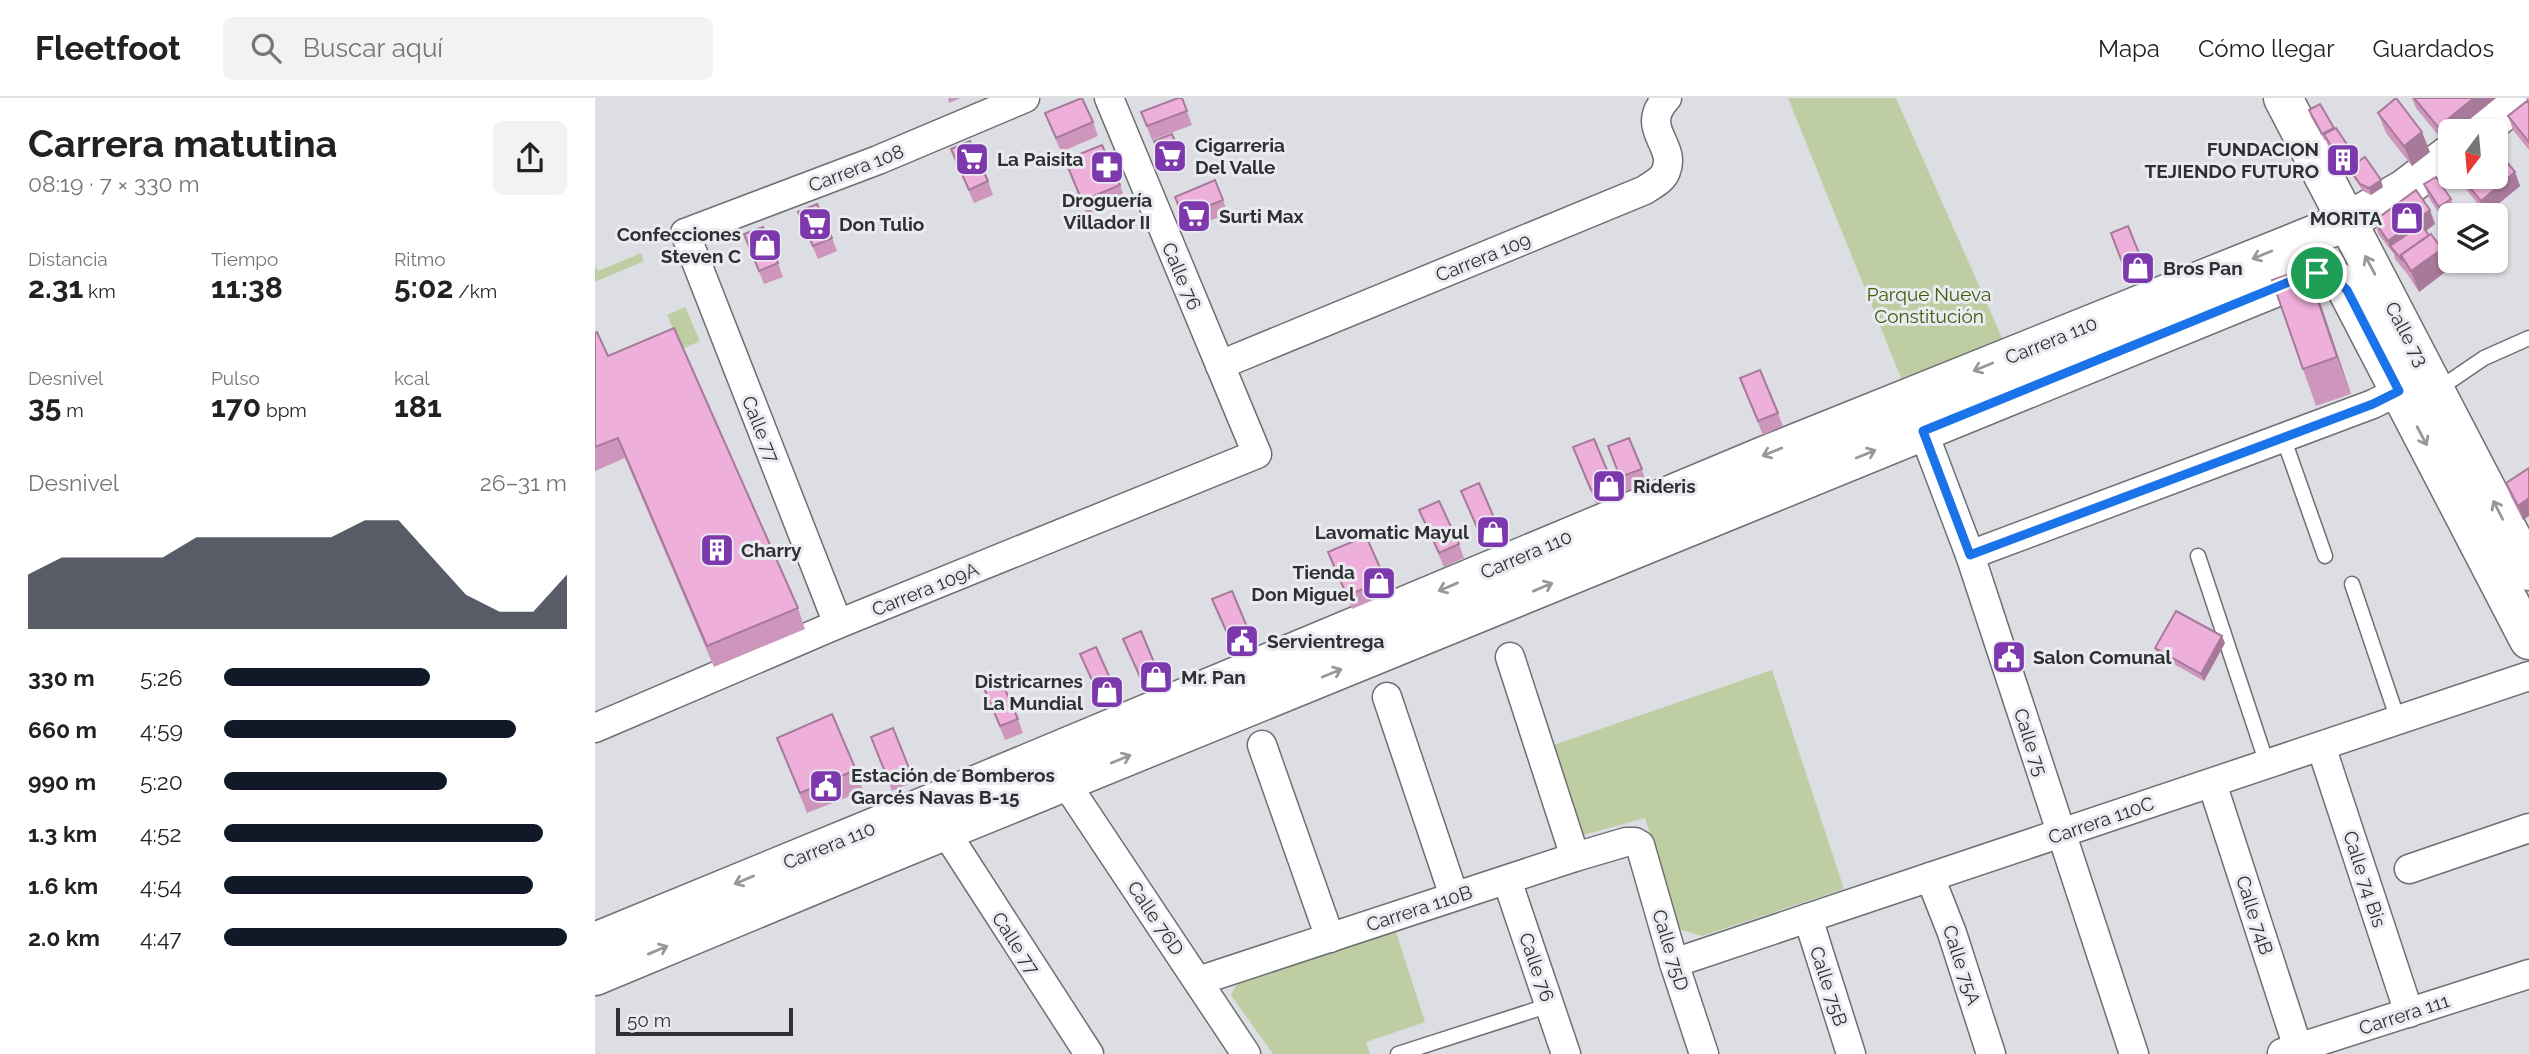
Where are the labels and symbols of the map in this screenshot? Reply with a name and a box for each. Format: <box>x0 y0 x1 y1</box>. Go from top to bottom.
north arrow <box>2438 119 2508 189</box>
place label: Cigarreria Del Valle <box>1195 134 1285 178</box>
supermarket icon: Cigarreria Del Valle <box>1151 137 1189 175</box>
place label: FUNDACION TEJIENDO FUTURO <box>2145 138 2319 182</box>
street label: Carrera 108 <box>805 140 907 196</box>
supermarket icon: La Paisita <box>953 140 991 178</box>
building icon: FUNDACION TEJIENDO FUTURO <box>2324 141 2362 179</box>
place label: La Paisita <box>997 148 1084 170</box>
pharmacy icon: Droguería Villador II <box>1088 148 1126 186</box>
place label: Droguería Villador II <box>1062 189 1152 233</box>
supermarket icon: Surti Max <box>1175 197 1213 235</box>
shop icon: MORITA <box>2388 199 2426 237</box>
supermarket icon: Don Tulio <box>796 205 834 243</box>
place label: Surti Max <box>1219 205 1305 227</box>
place label: MORITA <box>2310 207 2382 229</box>
place label: Don Tulio <box>839 213 924 235</box>
place label: Confecciones Steven C <box>617 223 741 267</box>
shop icon: Confecciones Steven C <box>746 226 784 264</box>
street label: Carrera 109 <box>1432 228 1534 286</box>
street label: Calle 76 <box>1158 239 1206 313</box>
pin <box>2287 243 2347 303</box>
shop icon: Bros Pan <box>2119 249 2157 287</box>
one-way arrow <box>2251 249 2273 262</box>
one-way arrow <box>2363 255 2376 276</box>
place label: Bros Pan <box>2163 257 2243 279</box>
park label: Parque Nueva Constitución <box>1867 283 1991 327</box>
street label: Calle 73 <box>2381 298 2433 370</box>
street label: Carrera 110 <box>2002 312 2100 368</box>
one-way arrow <box>1972 362 1994 375</box>
street label: Calle 77 <box>738 392 784 466</box>
one-way arrow <box>2415 425 2429 445</box>
one-way arrow <box>1761 447 1783 460</box>
one-way arrow <box>1855 447 1877 460</box>
shop icon: Rideris <box>1590 467 1628 505</box>
place label: Rideris <box>1633 475 1696 497</box>
one-way arrow <box>2491 500 2505 521</box>
shop icon: Lavomatic Mayul <box>1474 513 1512 551</box>
place label: Lavomatic Mayul <box>1315 521 1470 543</box>
street label: Carrera 110 <box>1477 525 1575 583</box>
building icon: Charry <box>698 531 736 569</box>
place label: Charry <box>741 539 802 561</box>
street label: Carrera 109A <box>868 558 982 620</box>
place label: Tienda Don Miguel <box>1251 561 1356 605</box>
shop icon: Tienda Don Miguel <box>1360 564 1398 602</box>
one-way arrow <box>1531 580 1553 593</box>
one-way arrow <box>1438 581 1460 594</box>
public building icon: Servientrega <box>1223 622 1261 660</box>
place label: Servientrega <box>1267 630 1384 652</box>
public building icon: Salon Comunal <box>1990 638 2028 676</box>
place label: Salon Comunal <box>2033 646 2172 668</box>
shop icon: Mr. Pan <box>1137 658 1175 696</box>
one-way arrow <box>1321 665 1342 678</box>
place label: Mr. Pan <box>1181 666 1246 688</box>
place label: Districarnes La Mundial <box>975 670 1084 714</box>
shop icon: Districarnes La Mundial <box>1088 673 1126 711</box>
street label: Calle 75 <box>2010 705 2052 779</box>
one-way arrow <box>1110 752 1132 765</box>
place label: Estación de Bomberos Garcés Navas B-15 <box>851 764 1055 808</box>
public building icon: Estación de Bomberos Garcés Navas B-15 <box>807 767 845 805</box>
street label: Carrera 110C <box>2045 792 2157 848</box>
street label: Carrera 110 <box>780 817 878 873</box>
street label: Calle 74 Bis <box>2339 828 2391 930</box>
street label: Calle 74B <box>2232 873 2278 957</box>
one-way arrow <box>733 874 755 887</box>
street label: Calle 76D <box>1123 877 1189 959</box>
street label: Carrera 110B <box>1363 881 1475 935</box>
street label: Calle 75D <box>1648 907 1694 993</box>
street label: Calle 77 <box>988 908 1044 978</box>
street label: Calle 75A <box>1939 922 1985 1008</box>
street label: Calle 76 <box>1515 930 1559 1004</box>
one-way arrow <box>647 943 668 956</box>
street label: Calle 75B <box>1806 943 1852 1029</box>
street label: Carrera 111 <box>2356 989 2452 1039</box>
scale bar <box>616 1005 793 1037</box>

